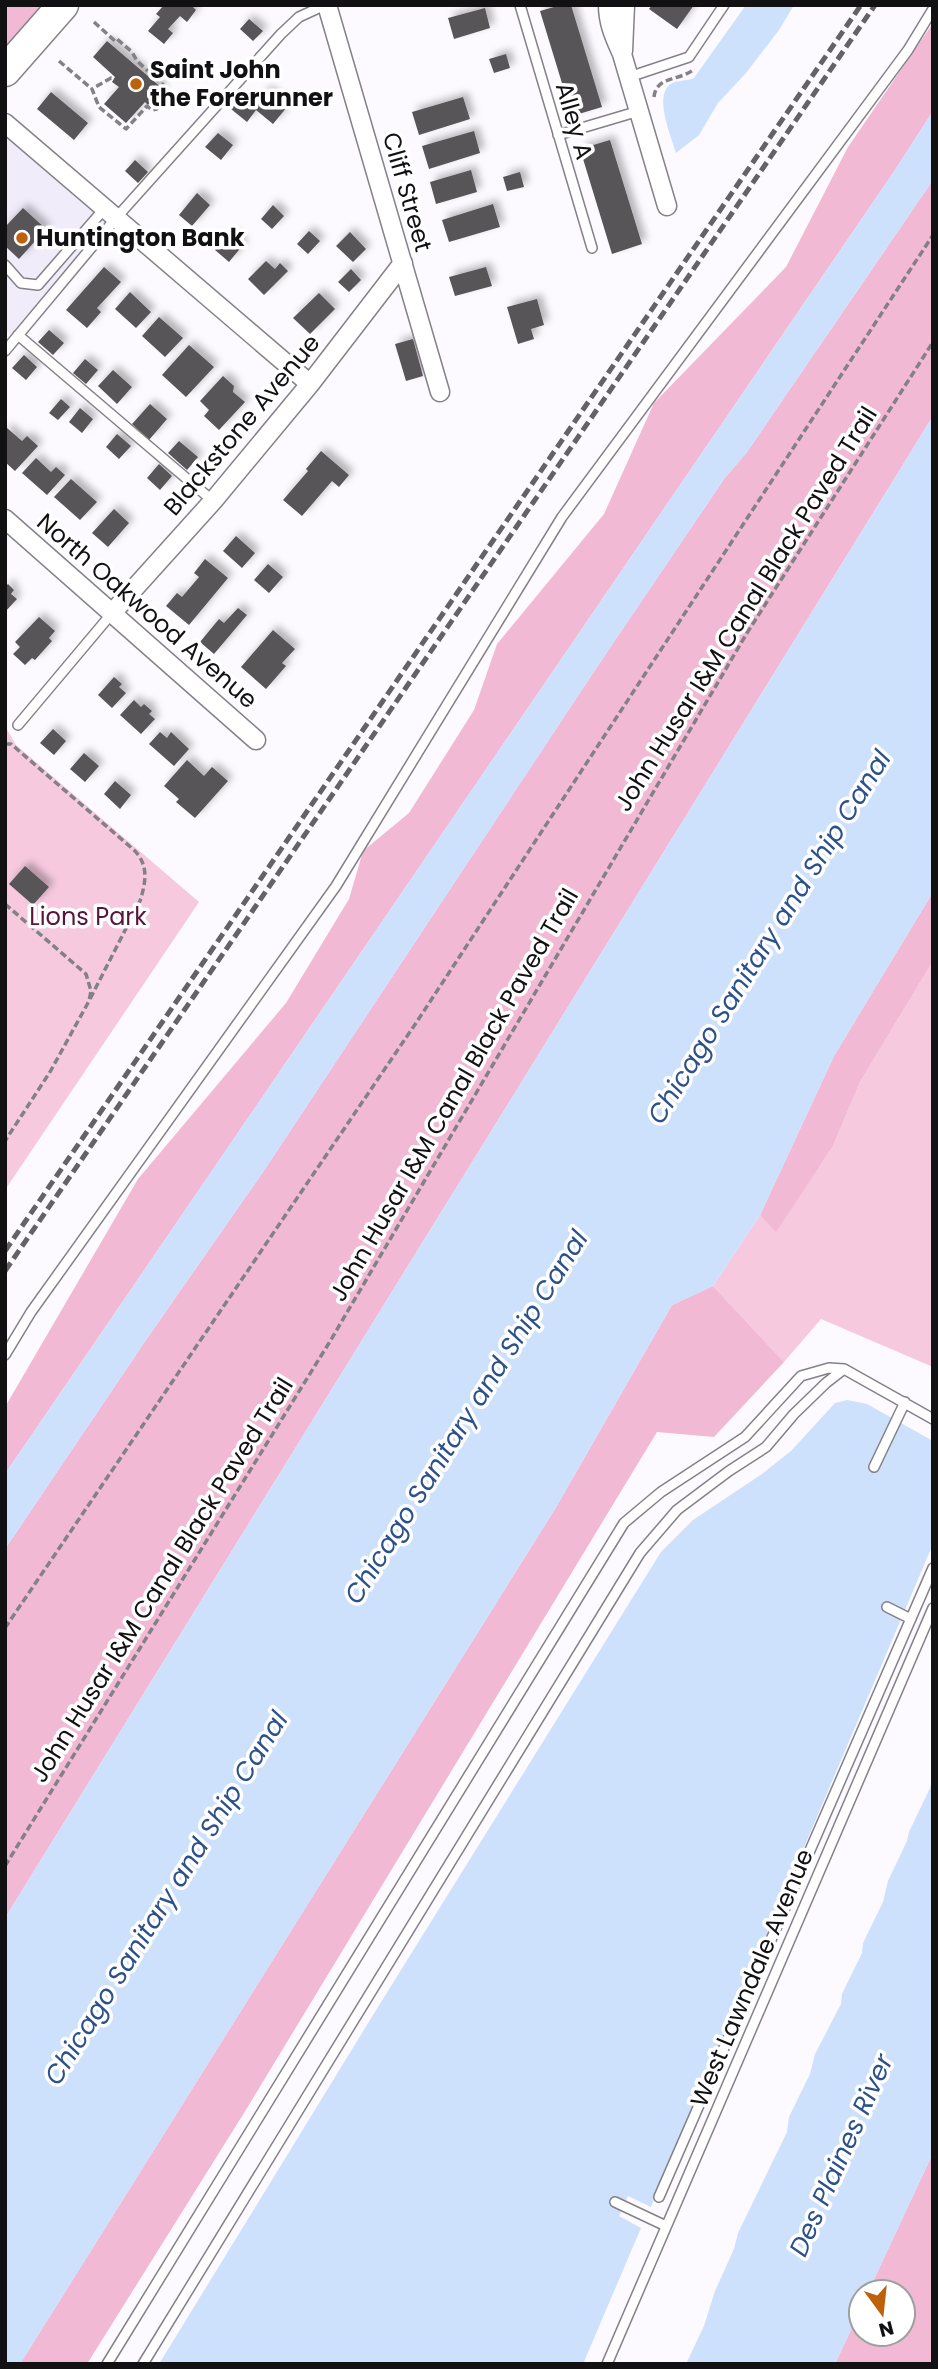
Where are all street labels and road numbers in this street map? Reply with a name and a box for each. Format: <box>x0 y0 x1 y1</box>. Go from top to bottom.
street label: Alley A <box>548 78 601 163</box>
street label: Cliff Street <box>375 128 440 255</box>
street label: Blackstone Avenue <box>156 327 327 522</box>
street label: John Husar I&M Canal Black Paved Trail <box>607 400 885 818</box>
street label: North Oakwood Avenue <box>30 506 265 716</box>
street label: John Husar I&M Canal Black Paved Trail <box>321 882 586 1307</box>
street label: John Husar I&M Canal Black Paved Trail <box>23 1371 301 1789</box>
street label: West Lawndale Avenue <box>682 1844 821 2112</box>

